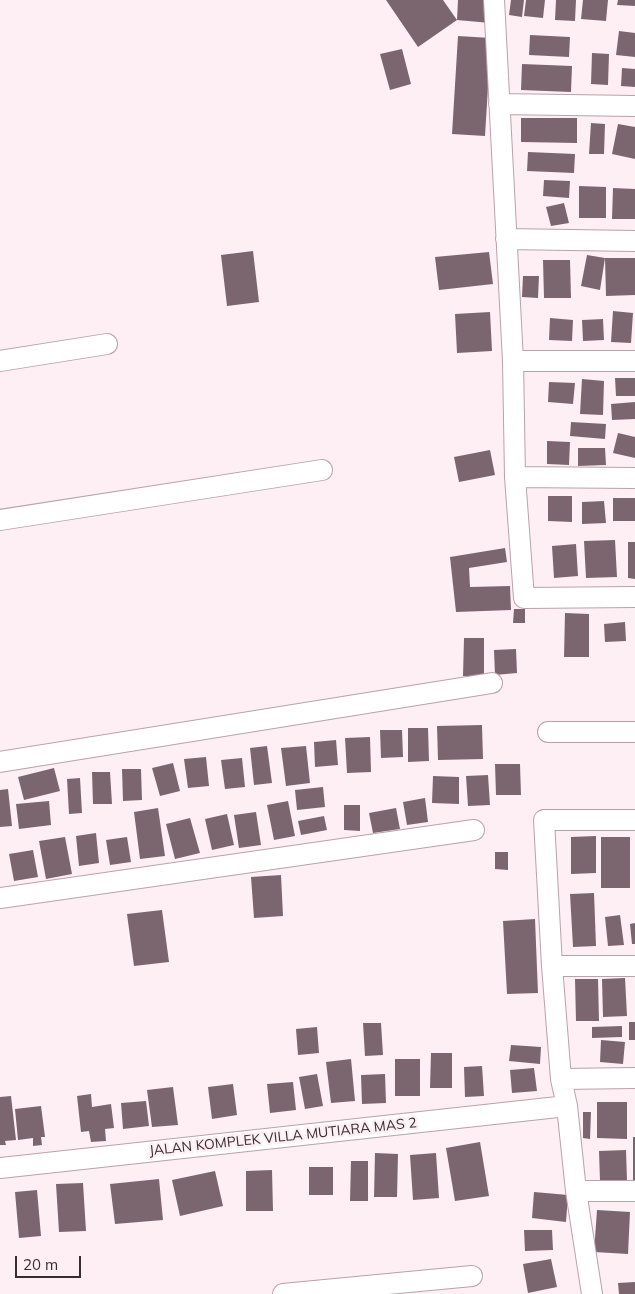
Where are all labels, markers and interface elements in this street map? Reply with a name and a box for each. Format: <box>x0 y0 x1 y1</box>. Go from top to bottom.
street label: JALAN KOMPLEK VILLA MUTIARA MAS 2 <box>148 1115 418 1159</box>
scale bar <box>18 1246 84 1278</box>
text: 20 m <box>23 1255 58 1274</box>

